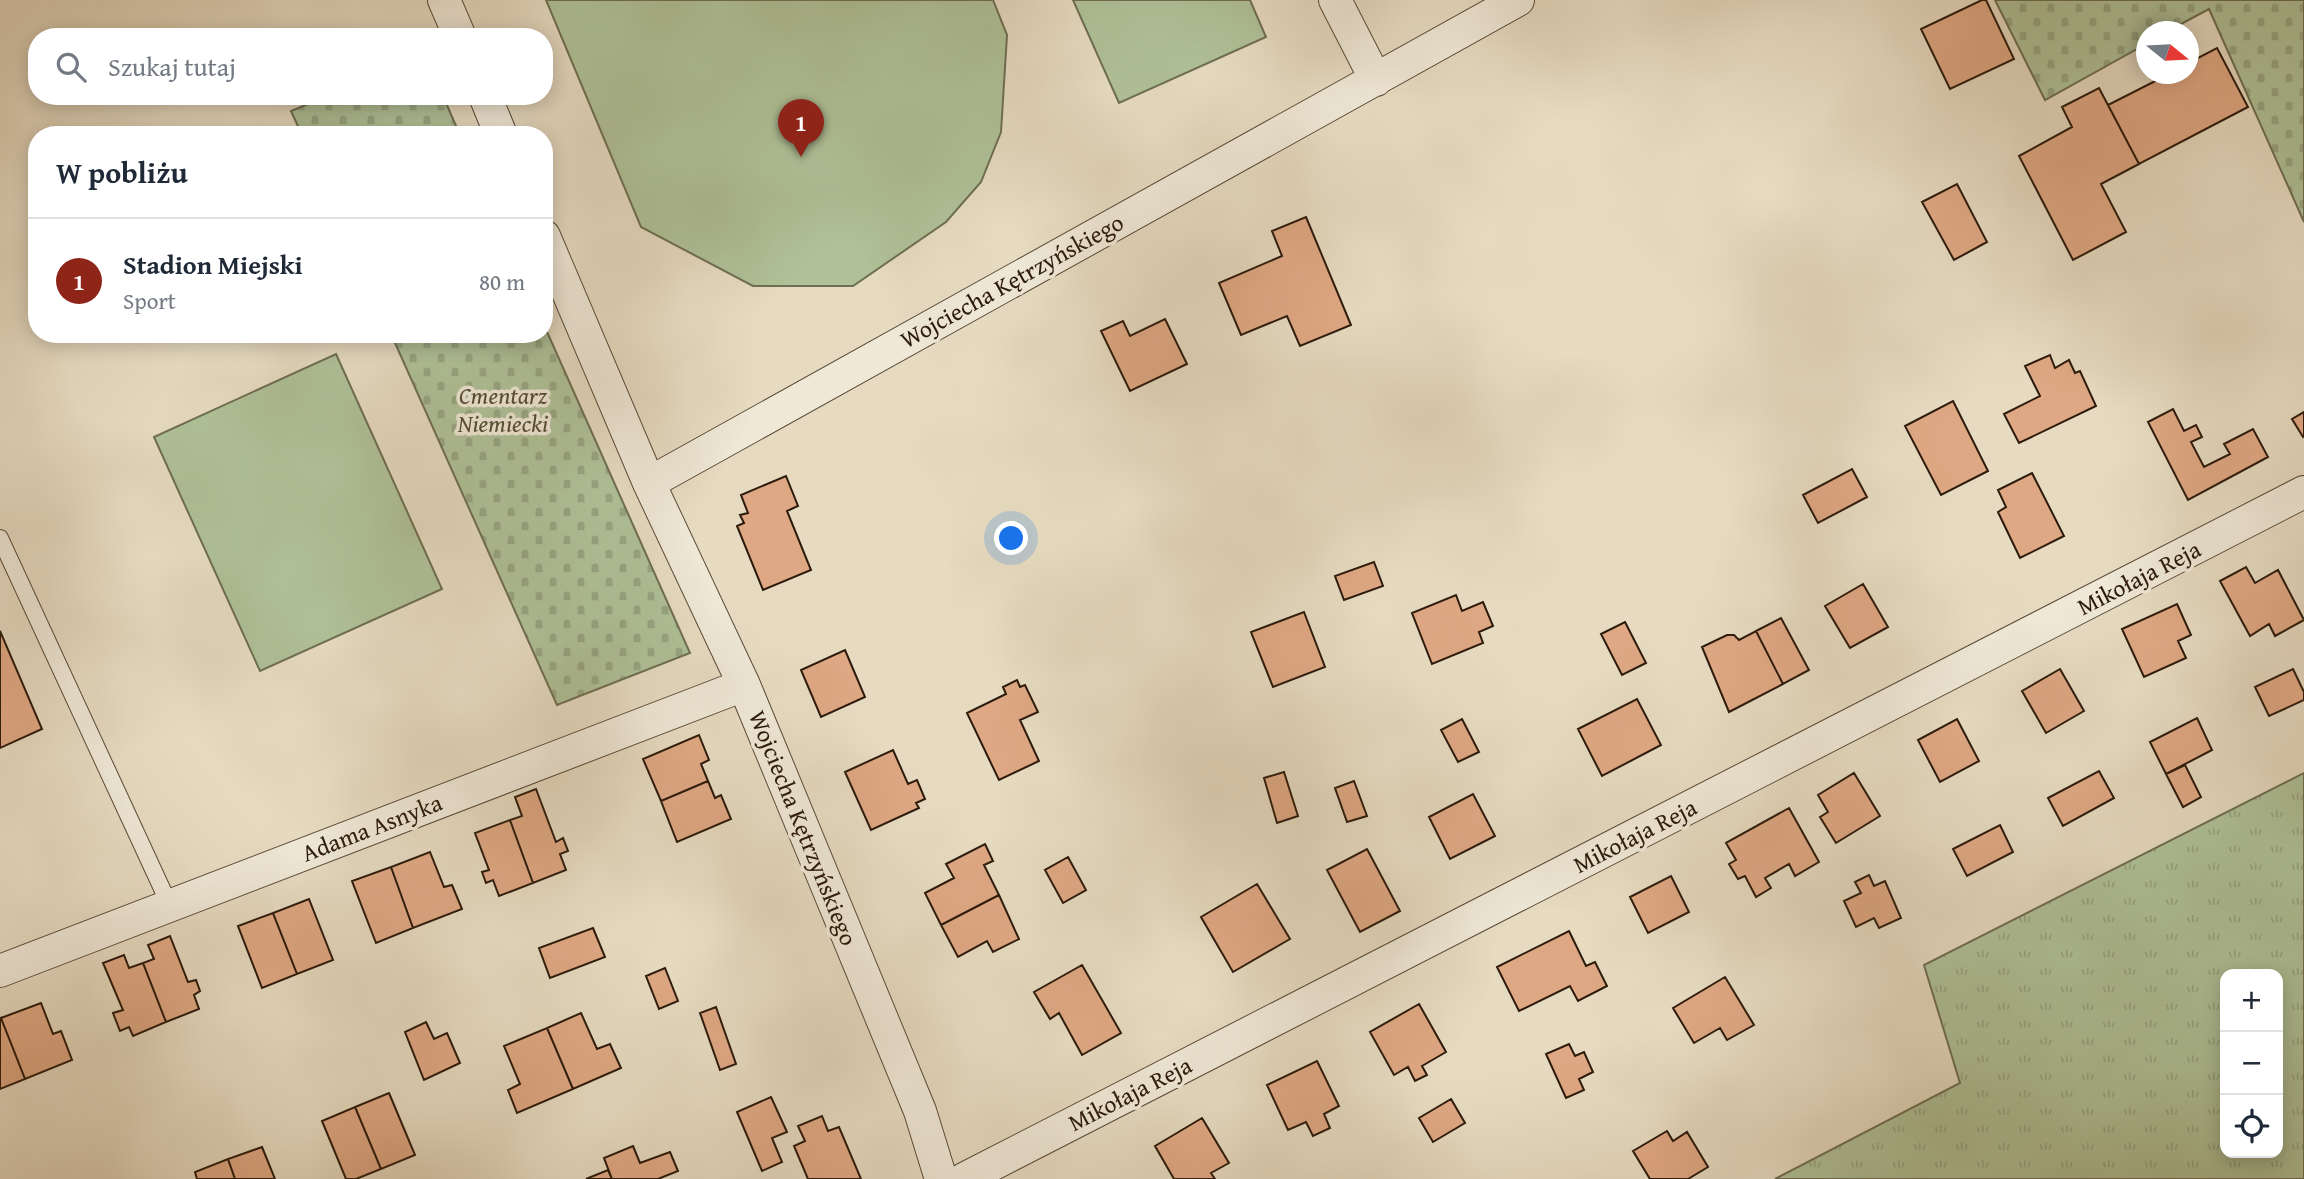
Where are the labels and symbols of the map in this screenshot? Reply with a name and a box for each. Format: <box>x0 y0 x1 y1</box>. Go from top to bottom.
north arrow <box>2136 21 2199 84</box>
pin: 1 <box>778 99 824 157</box>
street label: Wojciecha Kętrzyńskiego <box>894 204 1130 357</box>
park label: Cmentarz Niemiecki <box>457 378 548 441</box>
your location <box>994 521 1028 555</box>
street label: Mikołaja Reja <box>2071 531 2207 624</box>
street label: Wojciecha Kętrzyńskiego <box>740 705 867 951</box>
street label: Adama Asnyka <box>296 784 448 870</box>
street label: Mikołaja Reja <box>1567 789 1703 882</box>
street label: Mikołaja Reja <box>1062 1047 1198 1140</box>

